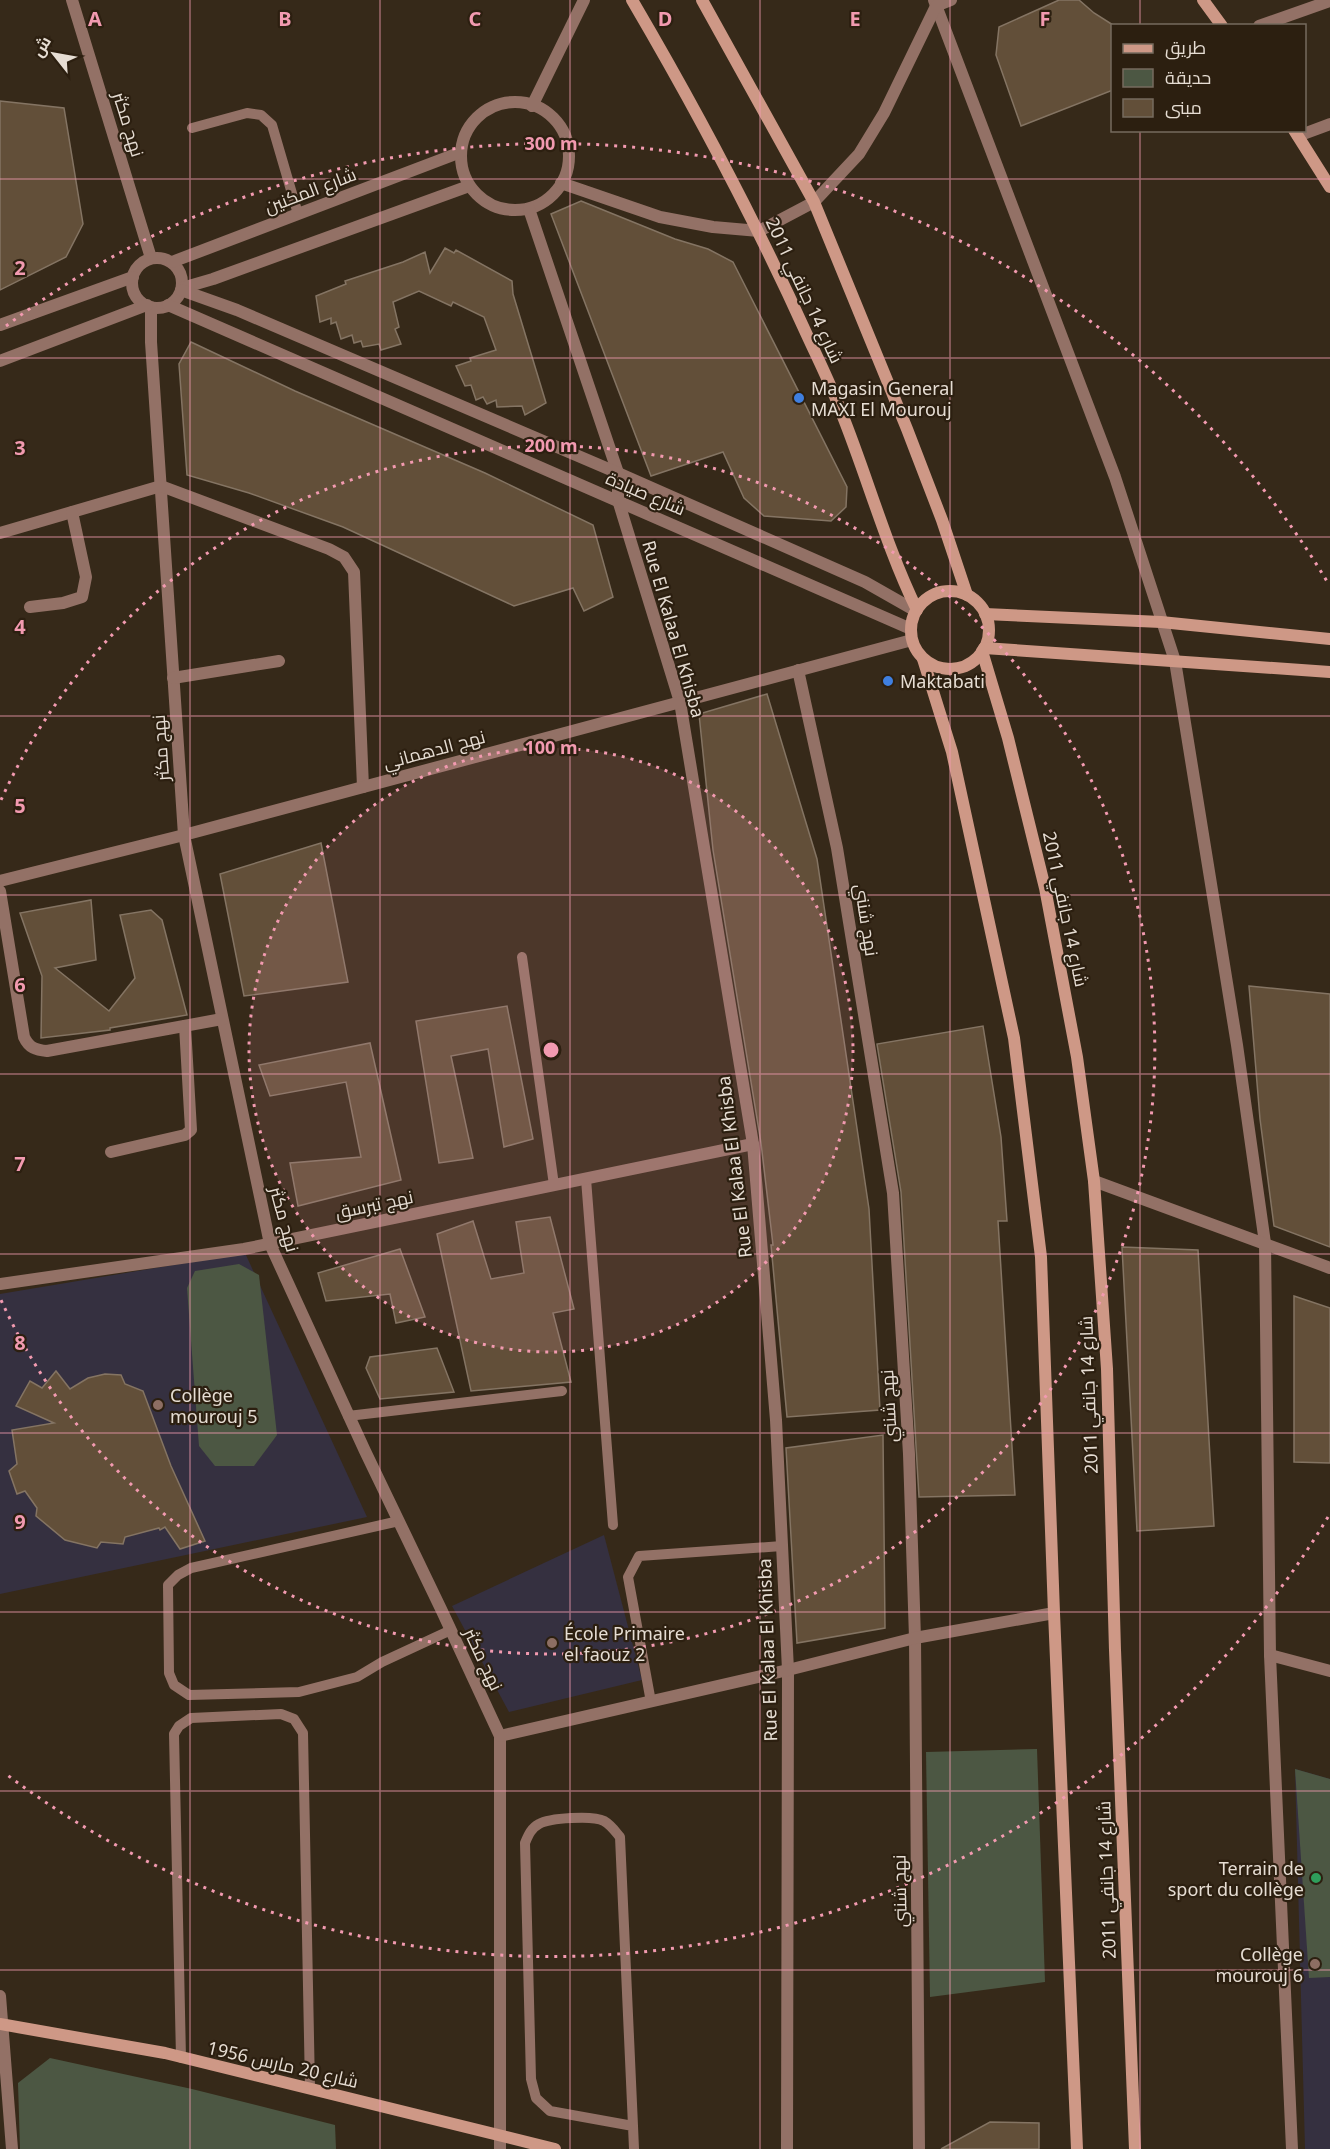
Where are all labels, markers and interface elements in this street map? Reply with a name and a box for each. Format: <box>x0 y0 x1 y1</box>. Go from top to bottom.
text: A <box>88 5 102 32</box>
text: B <box>278 5 292 32</box>
text: C <box>469 5 482 32</box>
text: D <box>658 5 672 32</box>
text: E <box>849 5 861 32</box>
text: F <box>1040 5 1050 32</box>
north arrow <box>24 24 84 84</box>
legend <box>1111 24 1306 132</box>
text: ش <box>26 32 56 61</box>
text: طريق <box>1165 35 1206 60</box>
text: حديقة <box>1165 65 1211 89</box>
street label: نهج مكثر <box>107 88 150 160</box>
text: مبنى <box>1165 95 1202 119</box>
text: 300 m <box>524 131 578 155</box>
street label: شارع المكنين <box>261 162 360 219</box>
street label: شارع 14 جانفي 2011 <box>758 213 849 368</box>
text: 2 <box>14 254 26 281</box>
place label: Magasin General MAXI El Mourouj <box>811 376 954 421</box>
marker: Magasin General MAXI El Mourouj <box>792 391 806 405</box>
text: 200 m <box>524 433 578 457</box>
text: 3 <box>14 434 26 461</box>
street label: شارع صيادة <box>602 466 689 521</box>
street label: Rue El Kalaa El Khisba <box>637 538 711 720</box>
text: 4 <box>14 613 26 640</box>
place label: Maktabati <box>900 669 985 693</box>
marker: Maktabati <box>881 674 895 688</box>
street label: نهج مكثر <box>146 714 175 783</box>
street label: نهج الدهماني <box>380 724 488 777</box>
text: 100 m <box>524 735 578 759</box>
text: 5 <box>14 792 26 819</box>
street label: شارع 14 جانفي 2011 <box>1035 829 1094 989</box>
street label: نهج شنني <box>846 882 885 958</box>
text: 6 <box>14 971 26 998</box>
centre of rings <box>541 1040 561 1060</box>
street label: Rue El Kalaa El Khisba <box>711 1075 757 1259</box>
text: 7 <box>14 1150 26 1177</box>
street label: نهج مكثر <box>264 1183 305 1255</box>
street label: نهج تبرسق <box>333 1184 415 1225</box>
street label: شارع 14 جانفي 2011 <box>1073 1315 1106 1474</box>
text: 8 <box>14 1329 26 1356</box>
street label: نهج شنني <box>874 1369 905 1443</box>
place label: Collège mourouj 5 <box>170 1383 258 1428</box>
marker: Collège mourouj 5 <box>151 1398 165 1412</box>
text: 9 <box>14 1508 26 1535</box>
street label: Rue El Kalaa El Khisba <box>752 1558 782 1742</box>
place label: École Primaire el faouz 2 <box>564 1621 685 1666</box>
street label: نهج مكثر <box>458 1623 509 1695</box>
marker: École Primaire el faouz 2 <box>545 1636 559 1650</box>
street label: شارع 14 جانفي 2011 <box>1091 1800 1124 1959</box>
street label: نهج شنني <box>886 1854 915 1928</box>
place label: Terrain de sport du collège <box>1168 1856 1304 1901</box>
marker: Terrain de sport du collège <box>1309 1871 1323 1885</box>
place label: Collège mourouj 6 <box>1215 1942 1303 1987</box>
marker: Collège mourouj 6 <box>1308 1957 1322 1971</box>
street label: شارع 20 مارس 1956 <box>205 2035 361 2094</box>

